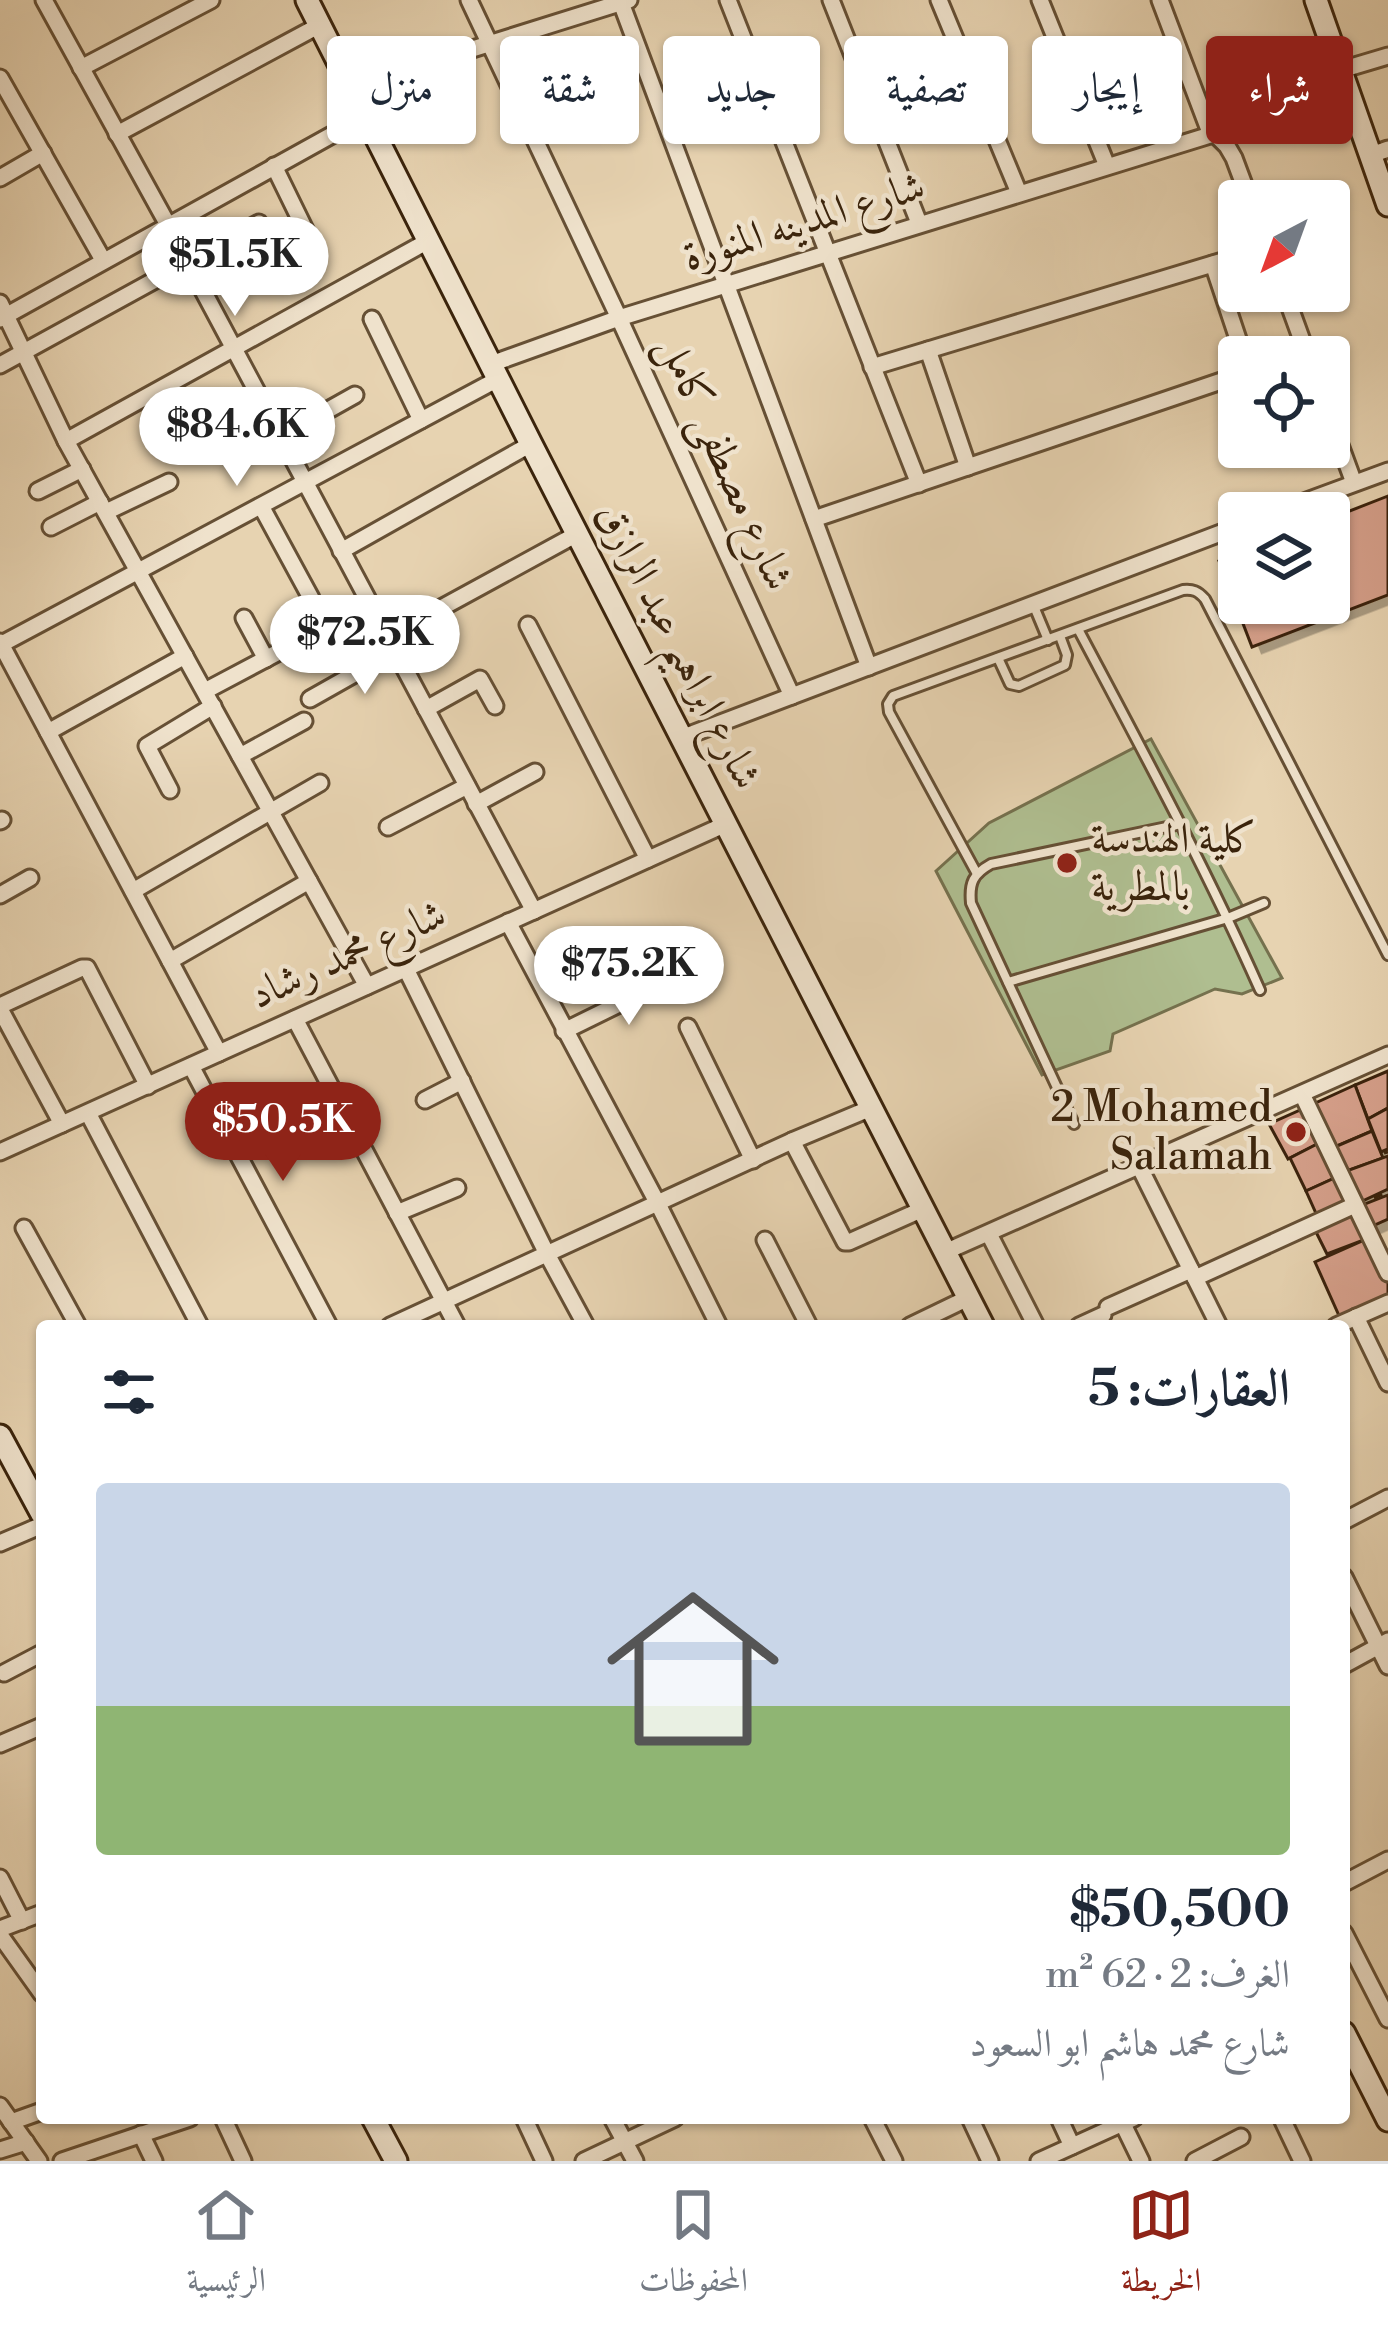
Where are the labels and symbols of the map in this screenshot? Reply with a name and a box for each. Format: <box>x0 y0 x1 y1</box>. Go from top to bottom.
street label: شارع المدينه المنورة <box>677 160 934 291</box>
north arrow <box>1218 180 1350 312</box>
pin: $51.5K <box>137 217 333 319</box>
street label: شارع مصطفى كامل <box>639 327 805 602</box>
pin: $84.6K <box>139 387 335 489</box>
street label: شارع ابراهيم عبد الرازق <box>571 494 773 804</box>
pin: $72.5K <box>267 595 463 697</box>
place label: كلية الهندسة بالمطرية <box>1091 813 1257 914</box>
marker: كلية الهندسة بالمطرية <box>1054 850 1080 876</box>
street label: شارع محمد رشاد <box>241 888 457 1028</box>
pin: $75.2K <box>531 926 727 1028</box>
pin: $50.5K <box>185 1082 381 1184</box>
place label: 2 Mohamed Salamah <box>1051 1082 1272 1183</box>
marker: 2 Mohamed Salamah <box>1283 1119 1309 1145</box>

